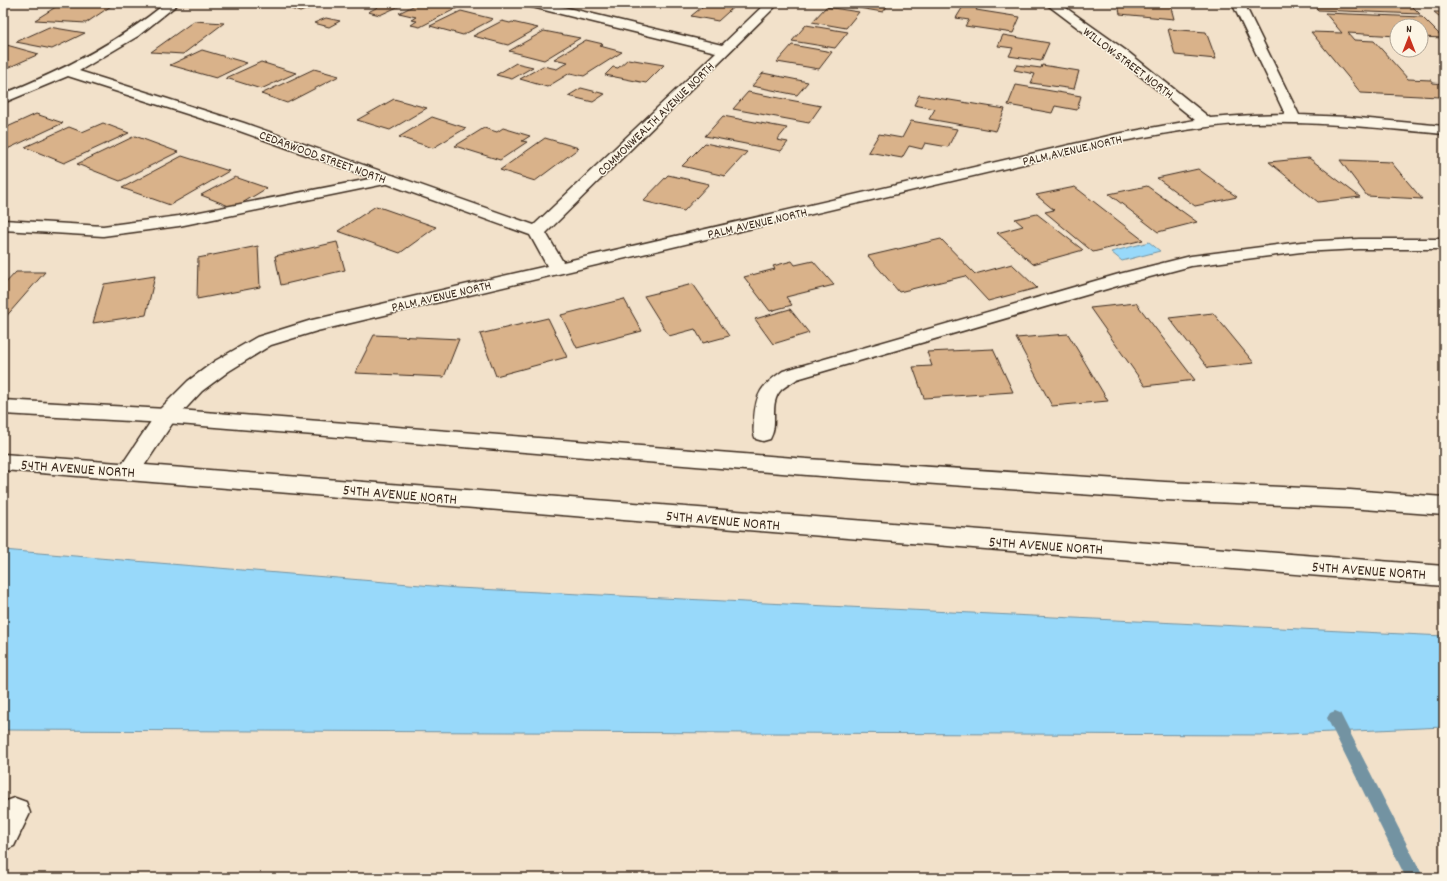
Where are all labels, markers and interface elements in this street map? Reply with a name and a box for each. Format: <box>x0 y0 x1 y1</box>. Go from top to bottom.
north arrow <box>1389 18 1429 58</box>
text: N <box>1406 22 1412 38</box>
street label: WILLOW STREET NORTH <box>1078 24 1177 104</box>
street label: COMMONWEALTH AVENUE NORTH <box>594 59 720 181</box>
street label: CEDARWOOD STREET NORTH <box>256 127 388 190</box>
street label: PALM AVENUE NORTH <box>1021 131 1124 172</box>
street label: PALM AVENUE NORTH <box>706 204 809 245</box>
street label: PALM AVENUE NORTH <box>390 277 493 318</box>
street label: 54TH AVENUE NORTH <box>20 455 136 485</box>
street label: 54TH AVENUE NORTH <box>342 480 458 512</box>
street label: 54TH AVENUE NORTH <box>665 506 781 538</box>
street label: 54TH AVENUE NORTH <box>988 532 1104 562</box>
street label: 54TH AVENUE NORTH <box>1311 557 1427 587</box>

